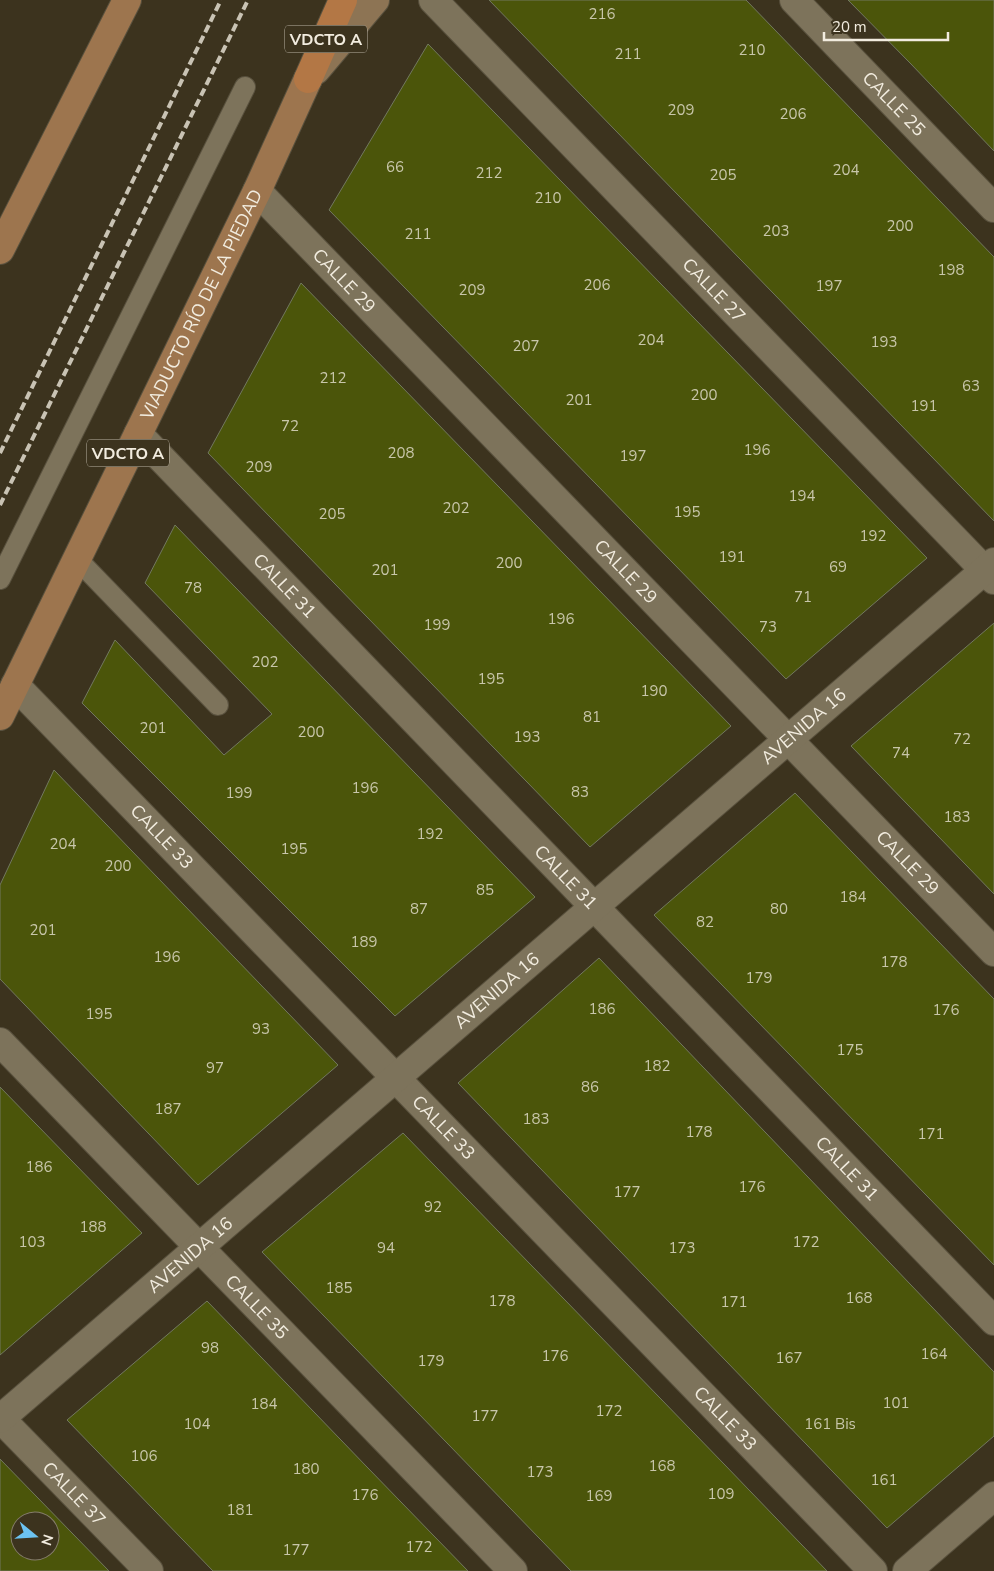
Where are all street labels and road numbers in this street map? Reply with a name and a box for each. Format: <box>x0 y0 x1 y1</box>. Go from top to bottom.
road number: VDCTO A <box>285 26 367 52</box>
street label: CALLE 25 <box>857 66 931 141</box>
street label: VIADUCTO RÍO DE LA PIEDAD <box>134 185 268 425</box>
street label: CALLE 29 <box>307 243 381 318</box>
street label: CALLE 27 <box>677 253 751 328</box>
road number: VDCTO A <box>87 439 169 466</box>
street label: CALLE 29 <box>589 534 663 609</box>
street label: CALLE 31 <box>248 548 321 623</box>
street label: AVENIDA 16 <box>756 683 851 770</box>
street label: CALLE 33 <box>125 799 199 874</box>
street label: CALLE 29 <box>871 825 944 900</box>
street label: CALLE 31 <box>529 840 603 915</box>
street label: AVENIDA 16 <box>449 947 545 1034</box>
street label: CALLE 33 <box>407 1090 480 1165</box>
street label: CALLE 31 <box>810 1131 884 1206</box>
street label: AVENIDA 16 <box>142 1212 238 1299</box>
street label: CALLE 35 <box>220 1269 294 1344</box>
street label: CALLE 33 <box>688 1381 762 1456</box>
street label: CALLE 37 <box>37 1456 111 1531</box>

